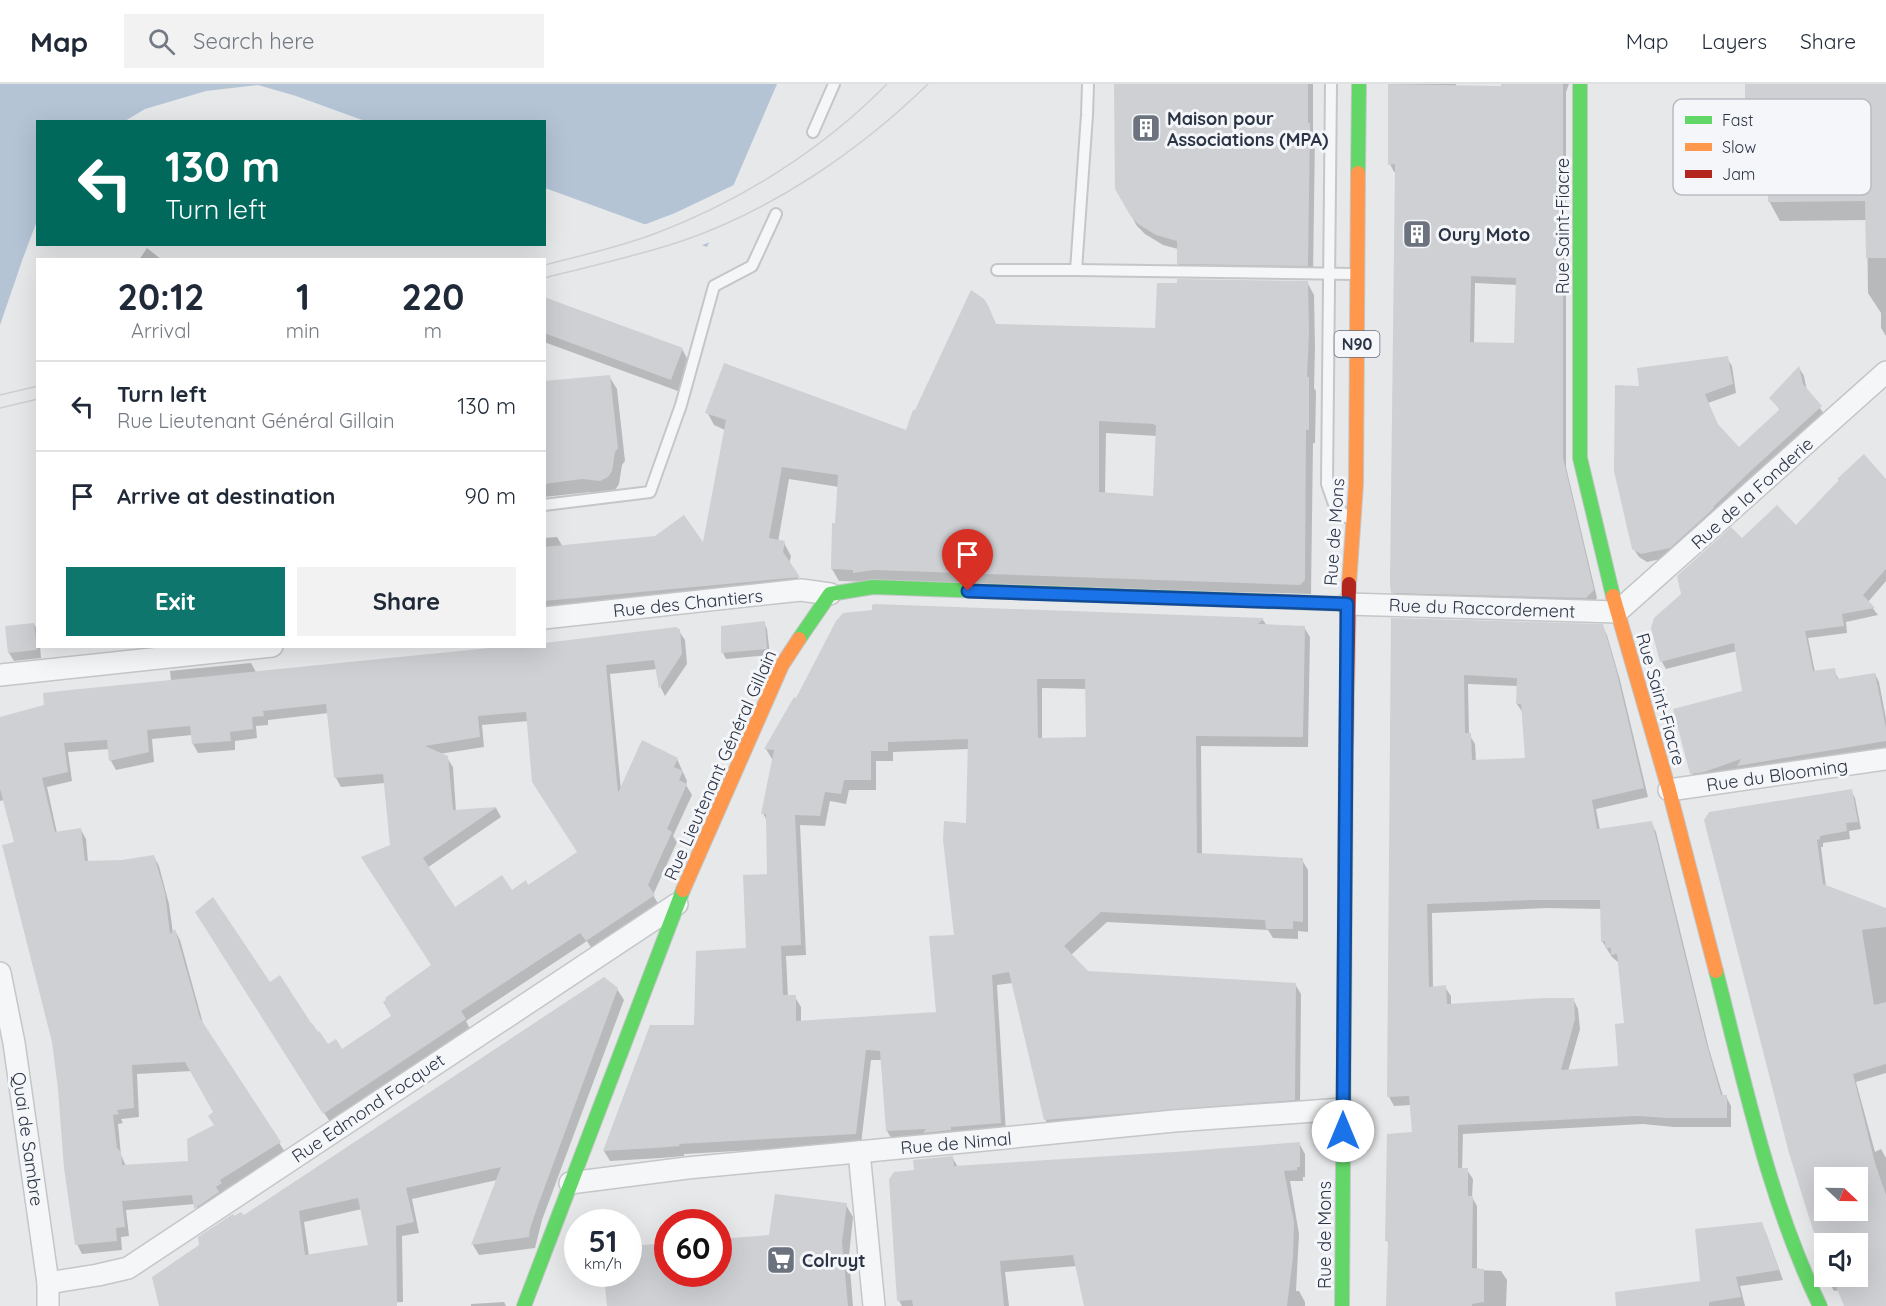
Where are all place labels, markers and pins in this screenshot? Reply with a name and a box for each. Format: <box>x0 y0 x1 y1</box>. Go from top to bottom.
place label: Maison pour Associations (MPA) <box>1167 107 1329 151</box>
building icon: Maison pour Associations (MPA) <box>1130 112 1162 144</box>
building icon: Oury Moto <box>1401 218 1433 250</box>
place label: Oury Moto <box>1438 223 1530 246</box>
pin <box>942 529 993 591</box>
supermarket icon: Colruyt <box>765 1244 797 1276</box>
place label: Colruyt <box>802 1249 866 1272</box>

